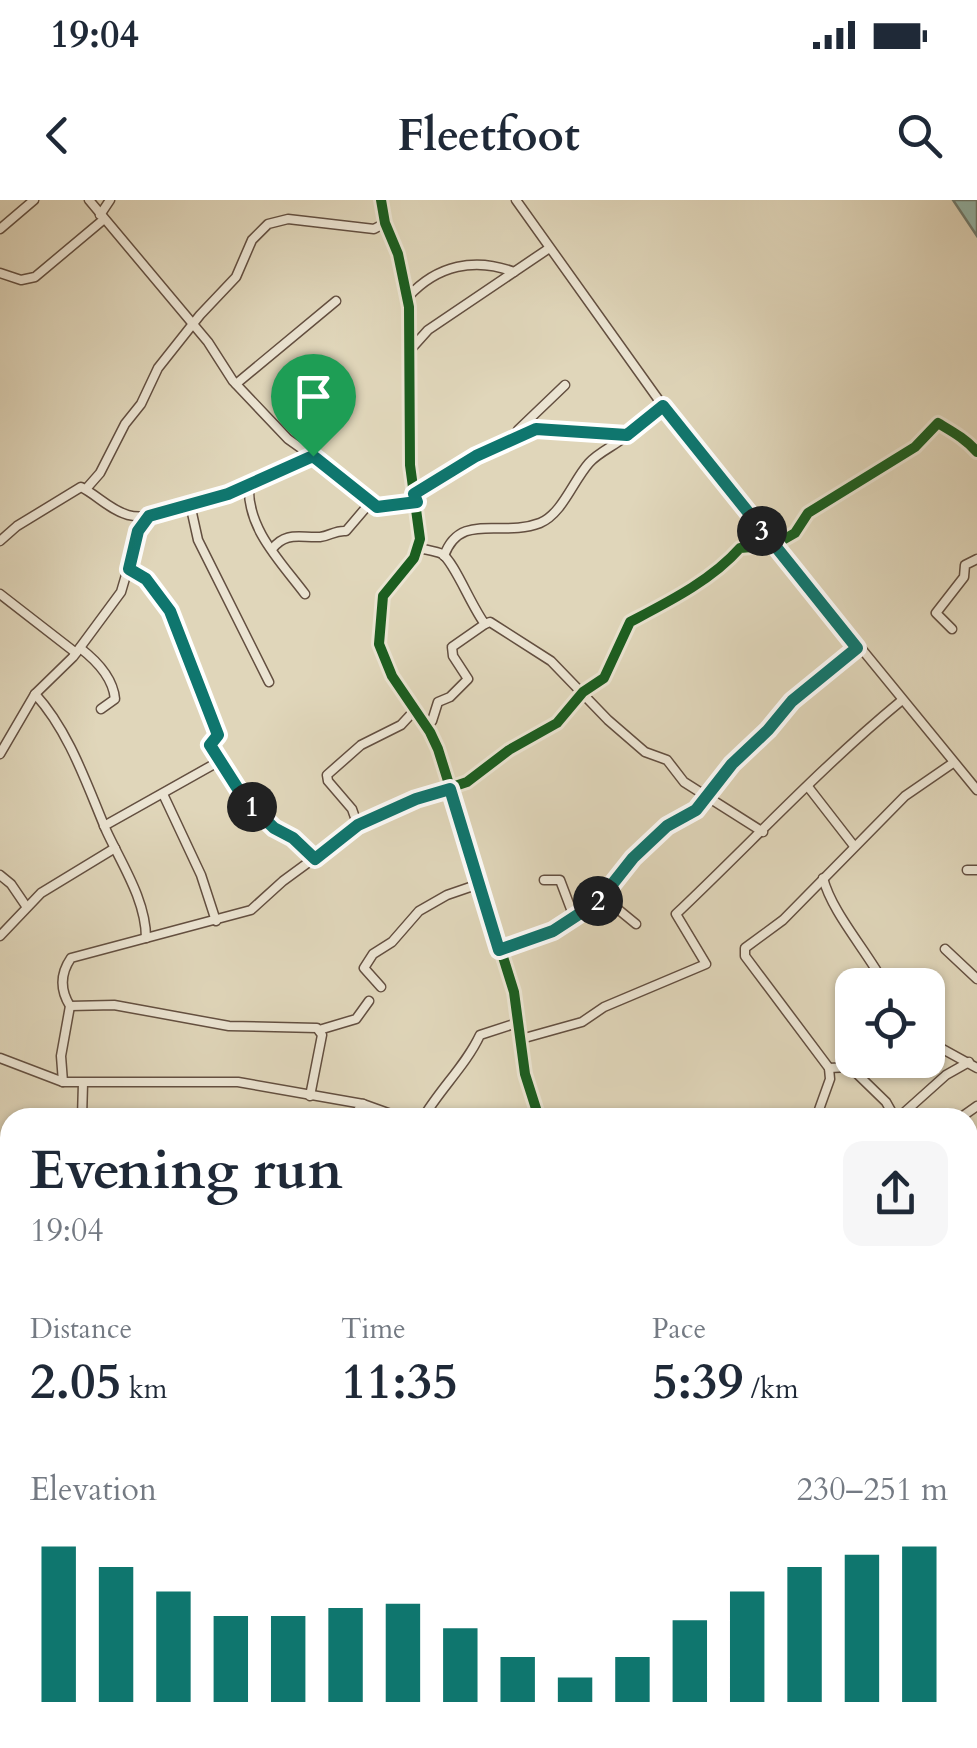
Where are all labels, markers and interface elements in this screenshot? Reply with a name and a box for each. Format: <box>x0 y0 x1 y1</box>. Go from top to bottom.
text: 19:04 <box>50 9 139 61</box>
text: Fleetfoot <box>397 105 580 166</box>
icon: back <box>30 108 85 163</box>
icon: search <box>892 108 947 163</box>
pin <box>271 354 356 457</box>
icon: arrive <box>286 369 341 424</box>
pin: 3 <box>737 506 787 556</box>
text: 3 <box>755 512 769 550</box>
pin: 1 <box>227 782 277 832</box>
text: 1 <box>245 788 259 826</box>
pin: 2 <box>573 876 623 926</box>
text: 2 <box>591 882 605 920</box>
map controls <box>835 968 945 1078</box>
button: locate <box>835 968 945 1078</box>
text: Evening run <box>30 1134 343 1208</box>
button: share <box>843 1141 948 1246</box>
text: 19:04 <box>30 1209 104 1253</box>
text: Distance <box>30 1310 132 1348</box>
text: Time <box>341 1310 406 1348</box>
text: Pace <box>652 1310 706 1348</box>
text: 2.05 <box>30 1348 121 1416</box>
text: 11:35 <box>341 1348 458 1416</box>
text: 5:39 <box>652 1348 743 1416</box>
text: km <box>121 1370 168 1408</box>
text: /km <box>743 1370 799 1408</box>
text: Elevation <box>30 1468 157 1512</box>
text: 230–251 m <box>796 1468 948 1512</box>

